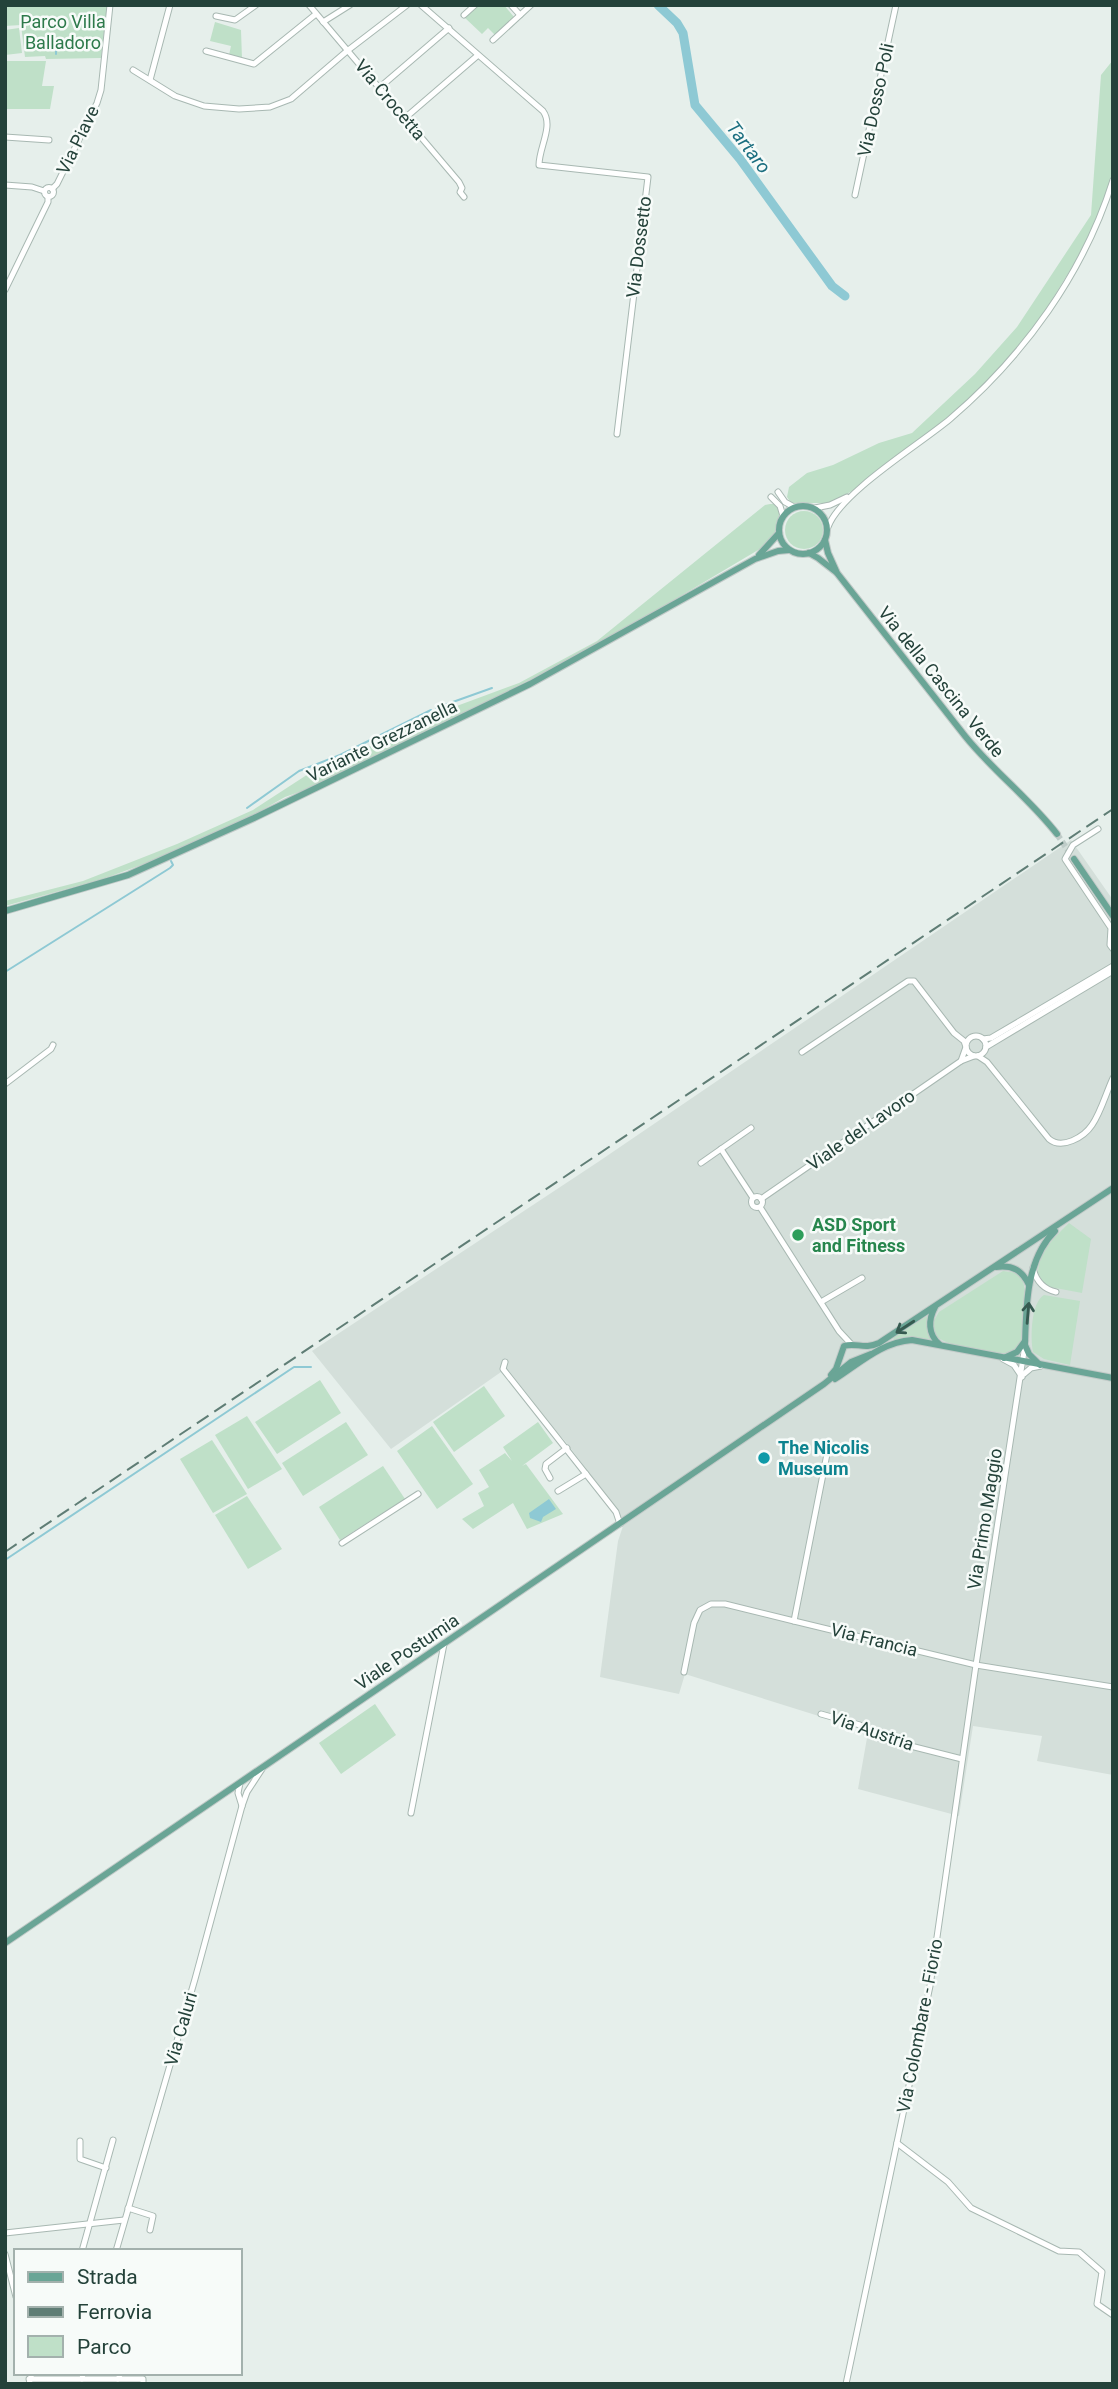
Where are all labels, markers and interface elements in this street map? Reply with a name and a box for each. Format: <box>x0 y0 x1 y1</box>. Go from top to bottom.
park label: Parco Villa Balladoro <box>20 11 106 53</box>
street label: Via Dosso Poli <box>853 41 898 159</box>
street label: Via Crocetta <box>351 55 430 144</box>
street label: Via Piave <box>52 102 103 177</box>
water label: Tartaro <box>722 117 776 178</box>
street label: Via Dossetto <box>622 195 655 299</box>
street label: Via della Cascina Verde <box>874 602 1009 761</box>
street label: Variante Grezzanella <box>303 695 460 786</box>
street label: Viale del Lavoro <box>803 1085 919 1175</box>
place label: ASD Sport and Fitness <box>812 1214 905 1256</box>
marker: ASD Sport and Fitness <box>790 1227 806 1243</box>
one-way arrow <box>1022 1302 1035 1325</box>
one-way arrow <box>896 1319 915 1334</box>
place label: The Nicolis Museum <box>778 1437 869 1479</box>
street label: Via Primo Maggio <box>963 1447 1006 1591</box>
marker: The Nicolis Museum <box>756 1450 772 1466</box>
street label: Viale Postumia <box>351 1609 463 1694</box>
street label: Via Francia <box>828 1619 920 1660</box>
street label: Via Austria <box>828 1706 917 1755</box>
street label: Via Colombare - Fiorio <box>892 1937 947 2115</box>
street label: Via Caluri <box>160 1989 201 2068</box>
legend <box>14 2249 242 2375</box>
text: Strada <box>77 2265 138 2289</box>
text: Ferrovia <box>77 2300 152 2324</box>
text: Parco <box>77 2335 131 2359</box>

